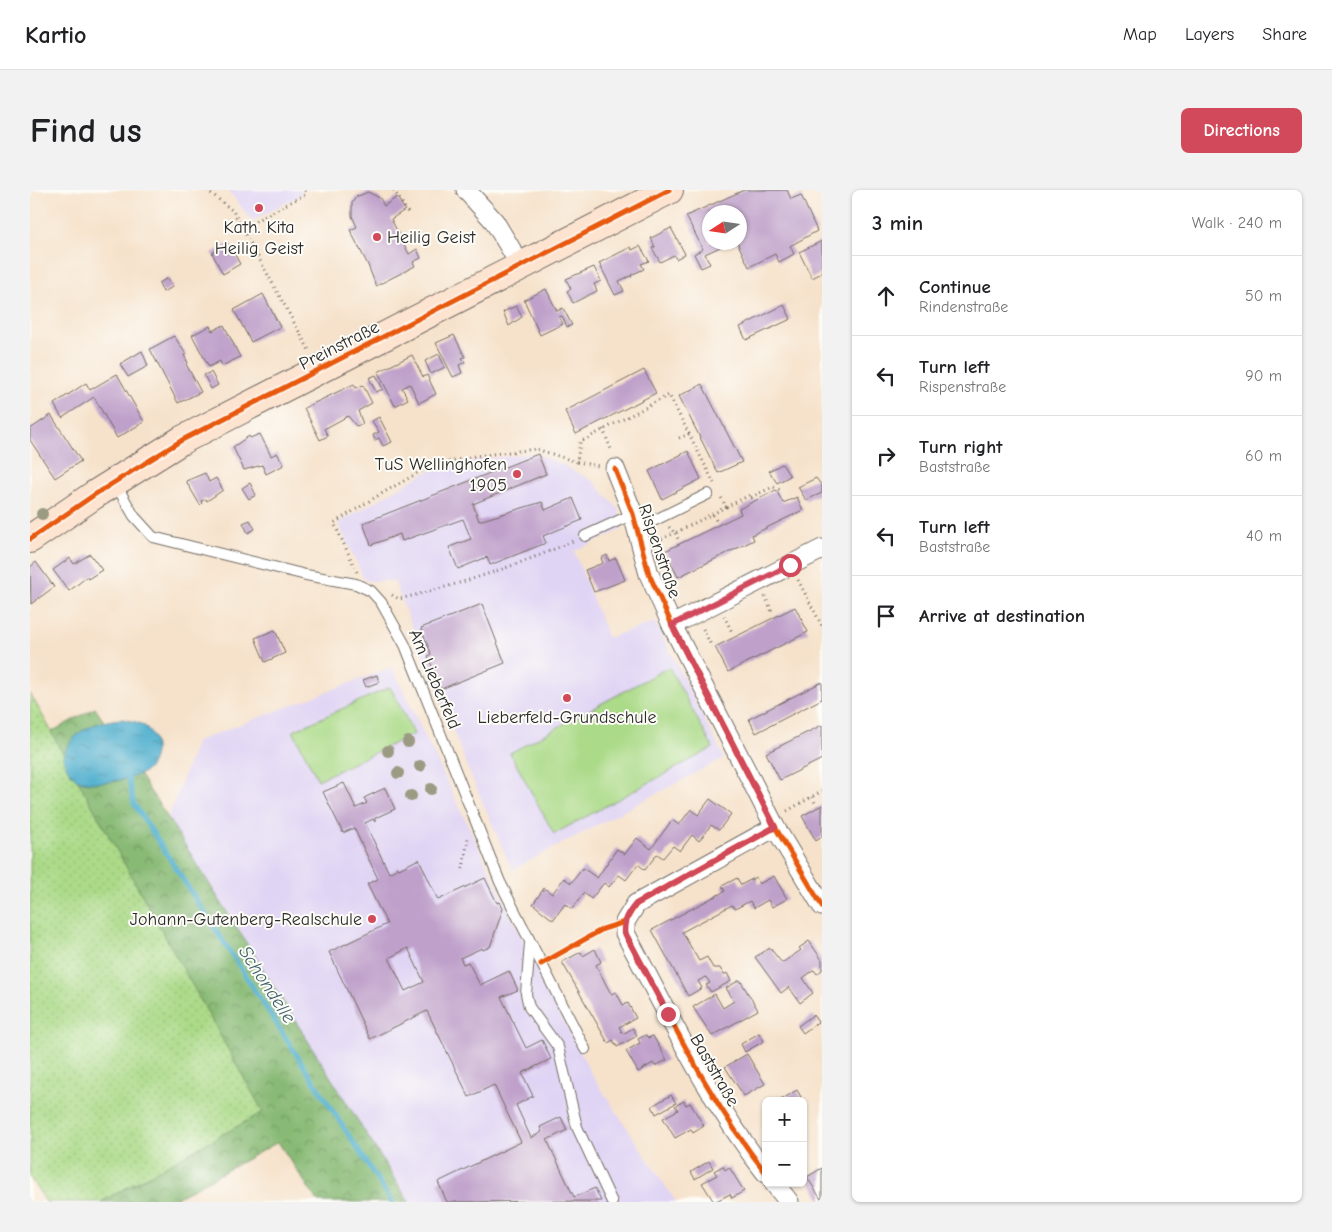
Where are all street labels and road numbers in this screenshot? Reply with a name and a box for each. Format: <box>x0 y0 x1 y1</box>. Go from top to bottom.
street label: Preinstraße <box>296 316 383 375</box>
street label: Rispenstraße <box>634 501 685 601</box>
street label: Am Lieberfeld <box>404 626 465 732</box>
street label: Baststraße <box>685 1030 744 1110</box>

